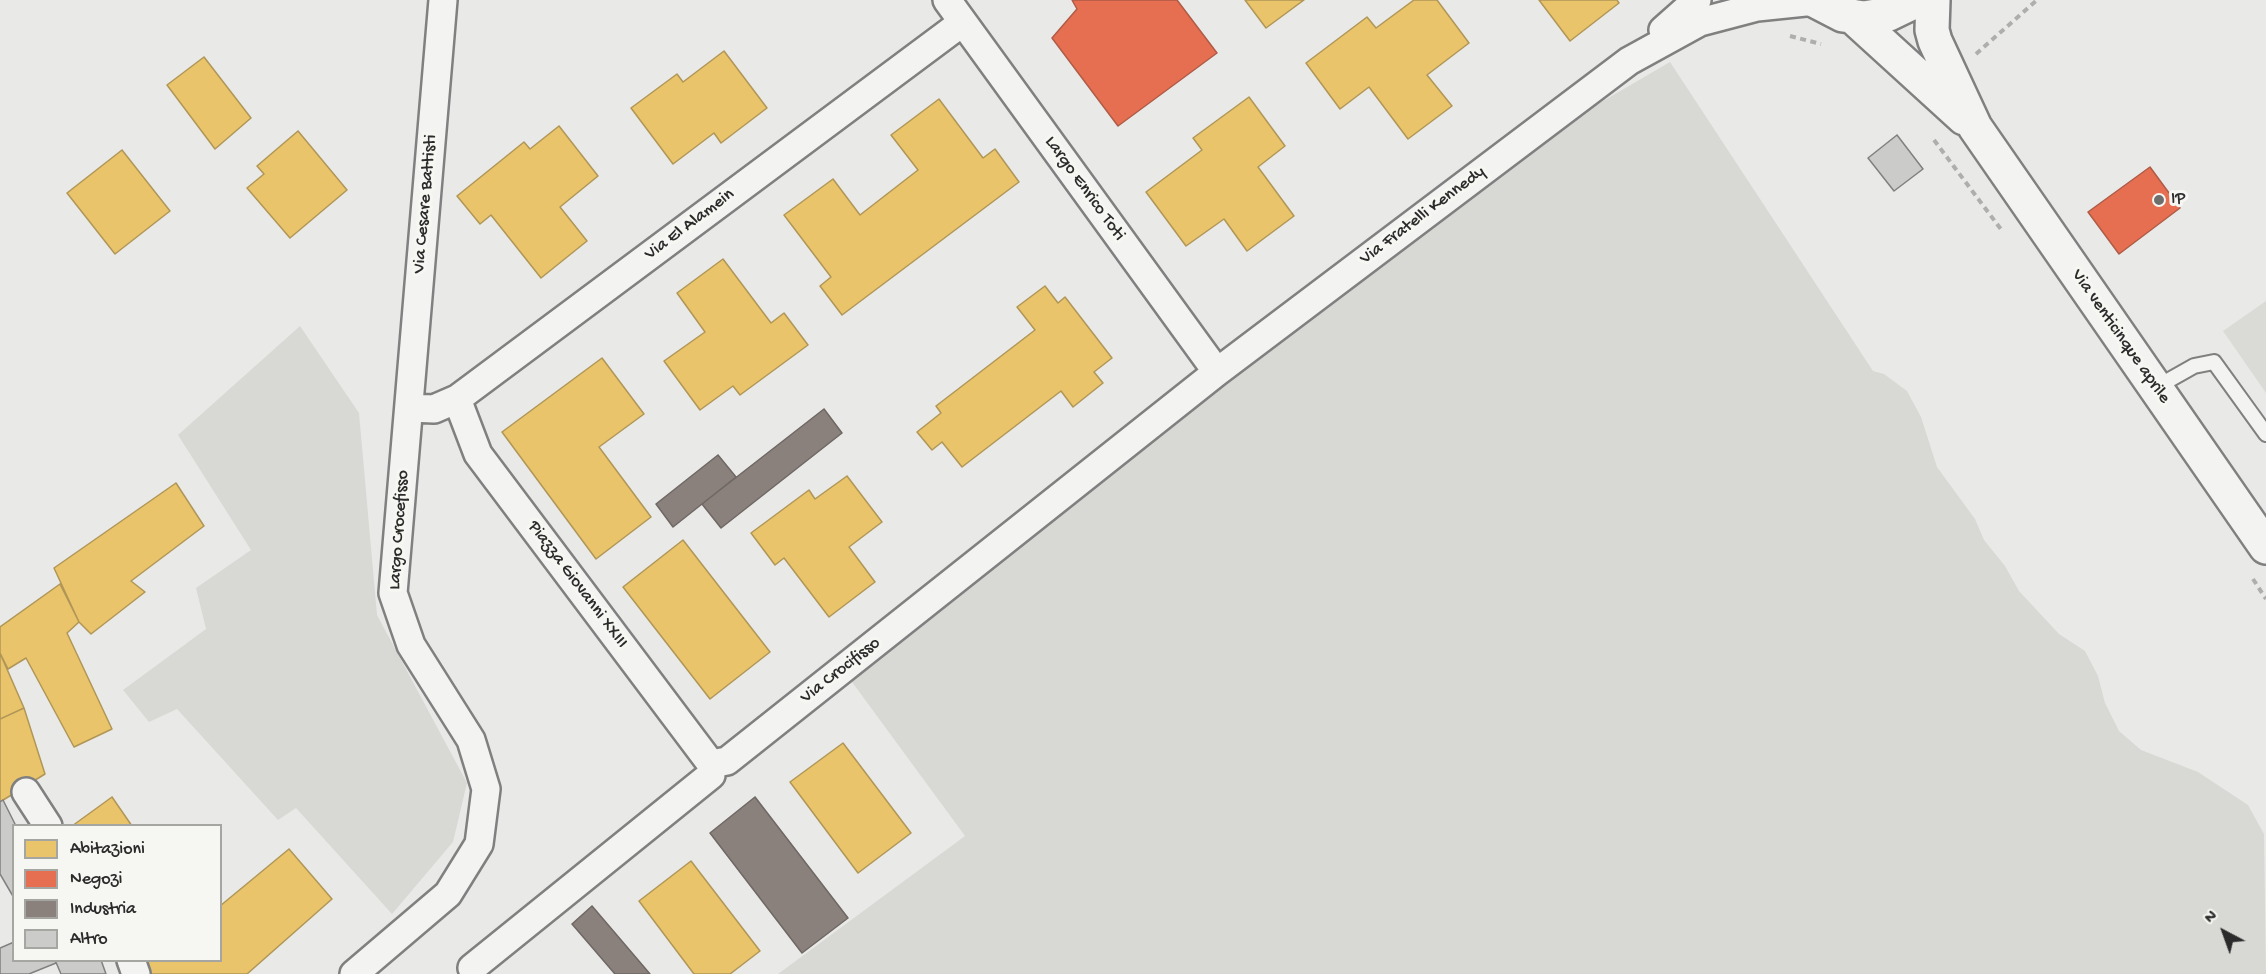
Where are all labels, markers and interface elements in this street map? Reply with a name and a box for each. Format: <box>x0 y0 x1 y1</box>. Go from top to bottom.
street label: Largo Enrico Toti <box>1039 132 1129 246</box>
street label: Via Cesare Battisti <box>409 134 443 274</box>
street label: Via Fratelli Kennedy <box>1356 162 1490 270</box>
street label: Via El Alamein <box>641 184 739 266</box>
place label: IP <box>2171 189 2185 211</box>
marker: IP <box>2152 193 2166 207</box>
street label: Via venticinque aprile <box>2066 266 2174 408</box>
street label: Largo Crocefisso <box>385 470 415 590</box>
street label: Piazza Giovanni XXIII <box>522 517 632 653</box>
street label: Via Crocifisso <box>797 633 885 709</box>
legend <box>12 824 222 962</box>
text: Abitazioni <box>70 839 145 860</box>
text: Negozi <box>70 869 122 890</box>
text: Industria <box>70 899 136 920</box>
north arrow <box>2194 902 2254 962</box>
text: N <box>2202 907 2222 929</box>
text: Altro <box>70 929 108 950</box>

